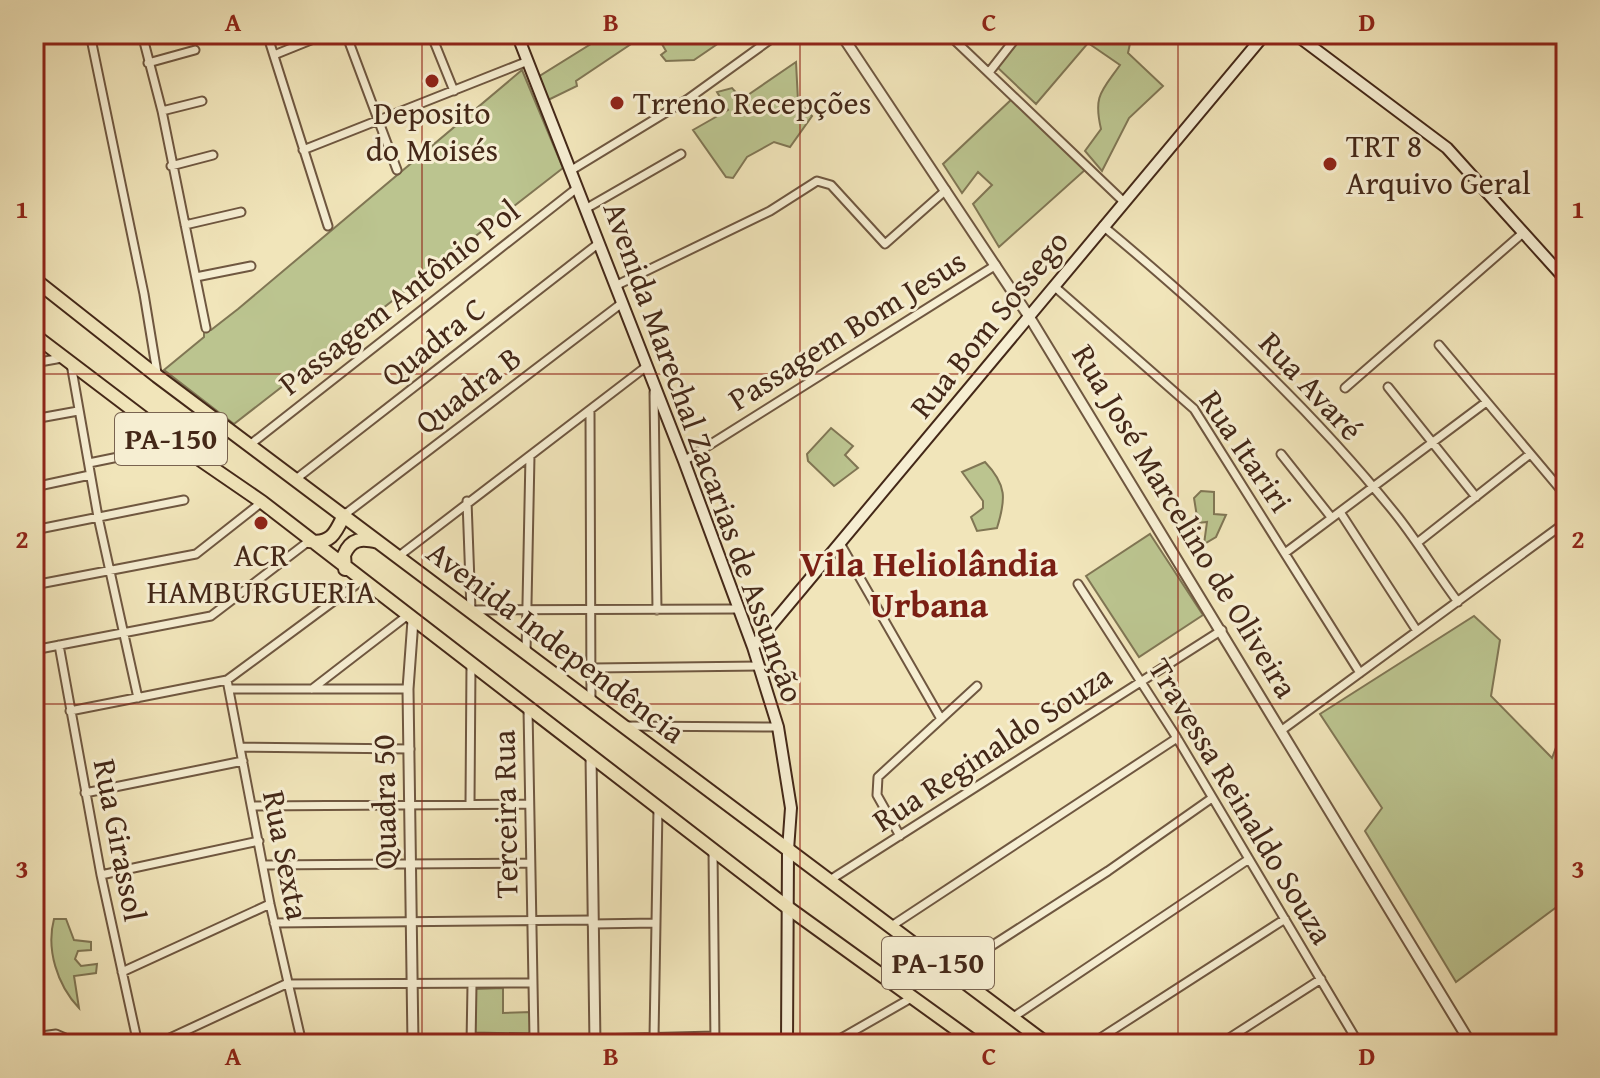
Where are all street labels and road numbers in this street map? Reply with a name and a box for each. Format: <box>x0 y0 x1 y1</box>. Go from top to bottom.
street label: Passagem Antônio Pol <box>268 187 529 406</box>
street label: Avenida Marechal Zacarias de Assunção <box>592 195 817 709</box>
street label: Rua Bom Sossego <box>898 219 1079 428</box>
street label: Passagem Bom Jesus <box>719 237 975 422</box>
street label: Quadra C <box>370 286 495 397</box>
street label: Rua Avaré <box>1248 320 1374 451</box>
street label: Quadra B <box>405 334 531 445</box>
street label: Rua José Marcelino de Oliveira <box>1061 335 1310 707</box>
street label: Rua Itariri <box>1188 380 1305 521</box>
road number: PA-150 <box>115 413 227 465</box>
street label: Avenida Independência <box>417 529 695 754</box>
street label: Travessa Reinaldo Souza <box>1137 649 1346 953</box>
street label: Rua Reginaldo Souza <box>863 652 1121 843</box>
street label: Terceira Rua <box>480 729 529 899</box>
street label: Quadra 50 <box>359 734 408 870</box>
street label: Rua Girassol <box>82 755 159 925</box>
street label: Rua Sexta <box>251 786 322 924</box>
road number: PA-150 <box>882 937 994 989</box>

